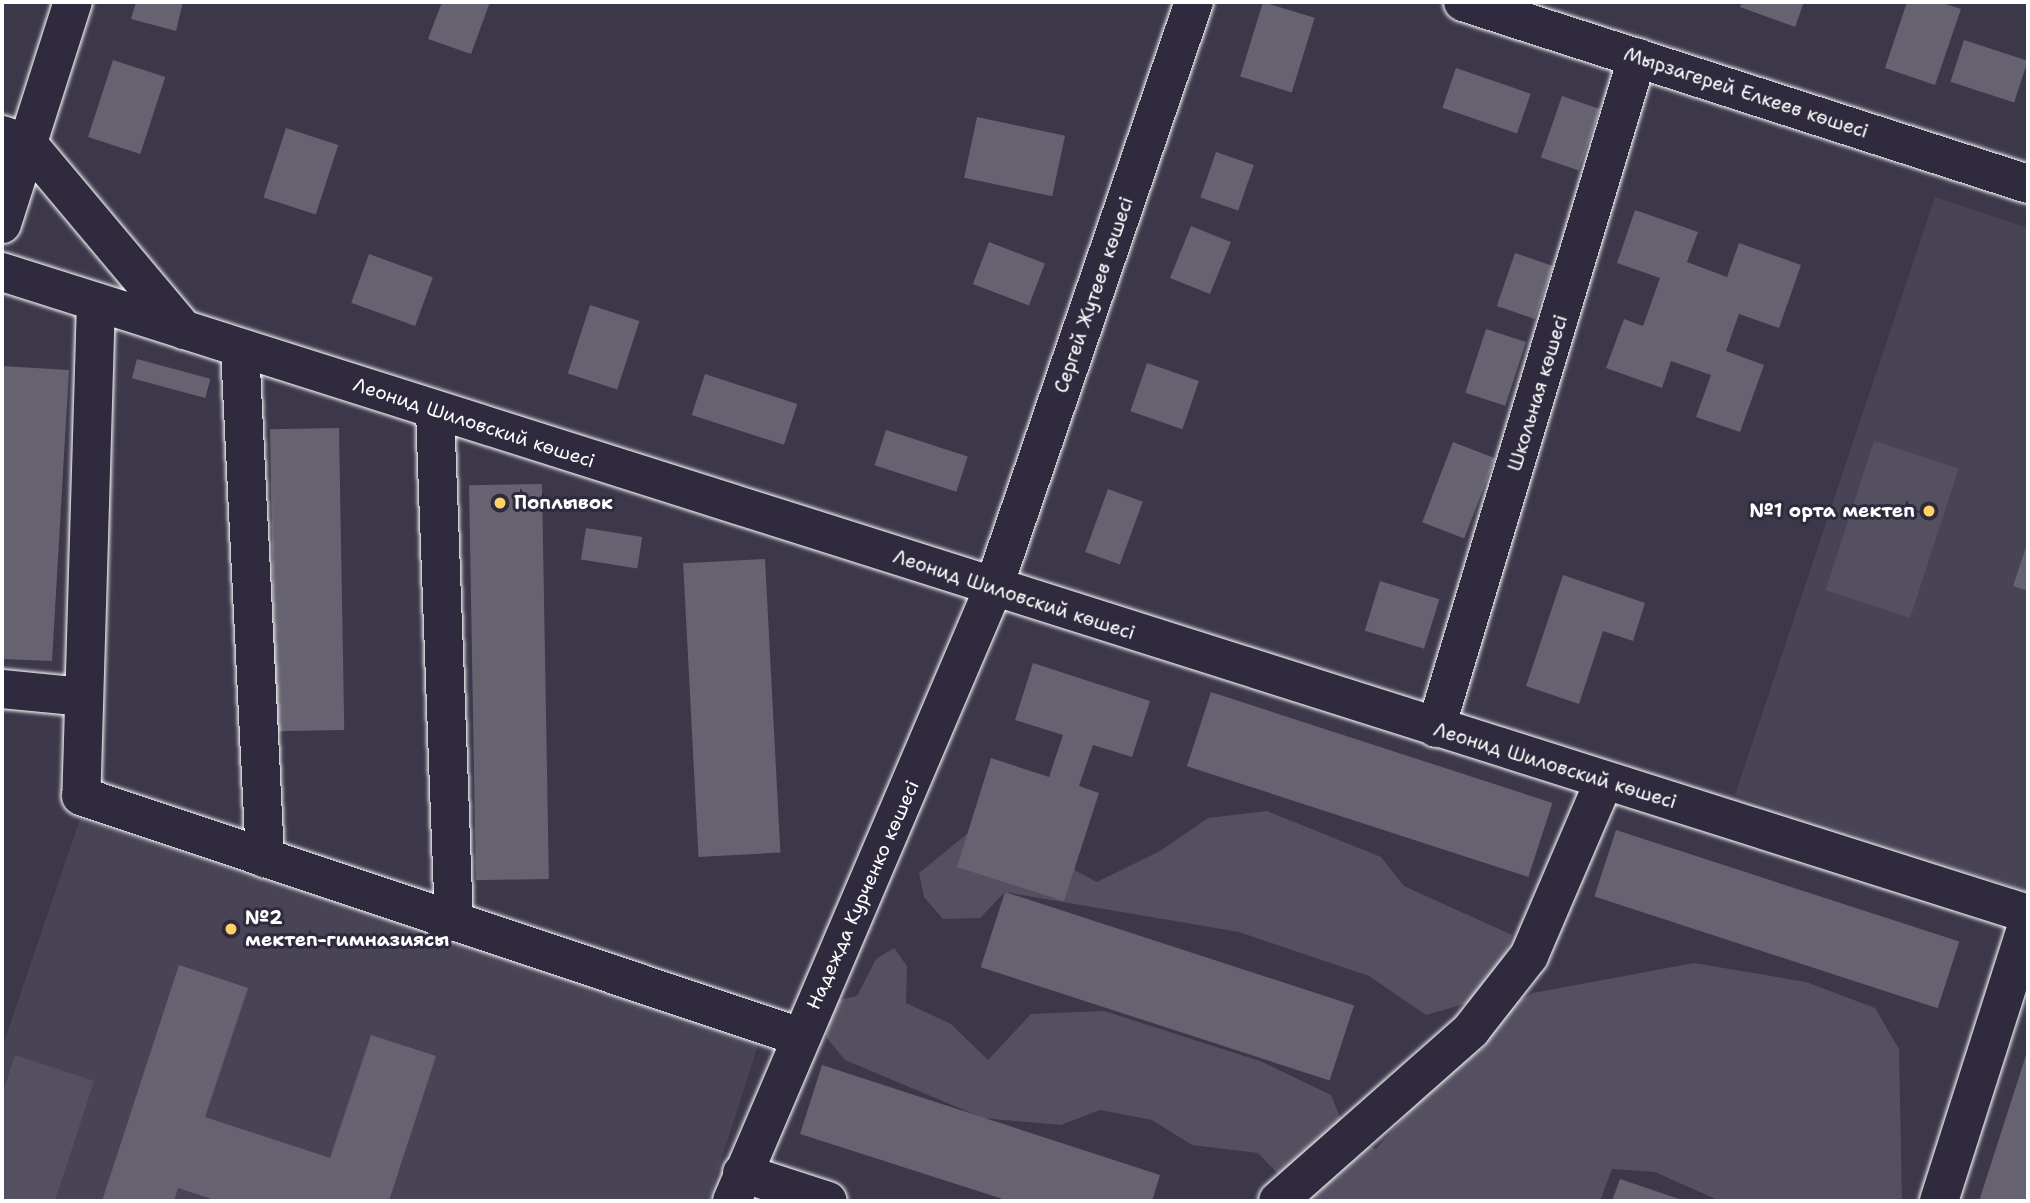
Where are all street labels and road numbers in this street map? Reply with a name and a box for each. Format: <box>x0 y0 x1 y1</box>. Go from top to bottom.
street label: Мырзагерей Елкеев көшесі <box>1621 43 1871 143</box>
street label: Сергей Жутеев көшесі <box>1050 194 1138 396</box>
street label: Школьная көшесі <box>1503 312 1573 474</box>
street label: Леонид Шиловский көшесі <box>350 373 598 473</box>
street label: Леонид Шиловский көшесі <box>890 545 1138 645</box>
street label: Леонид Шиловский көшесі <box>1431 718 1679 814</box>
street label: Надежда Курченко көшесі <box>802 777 924 1013</box>

